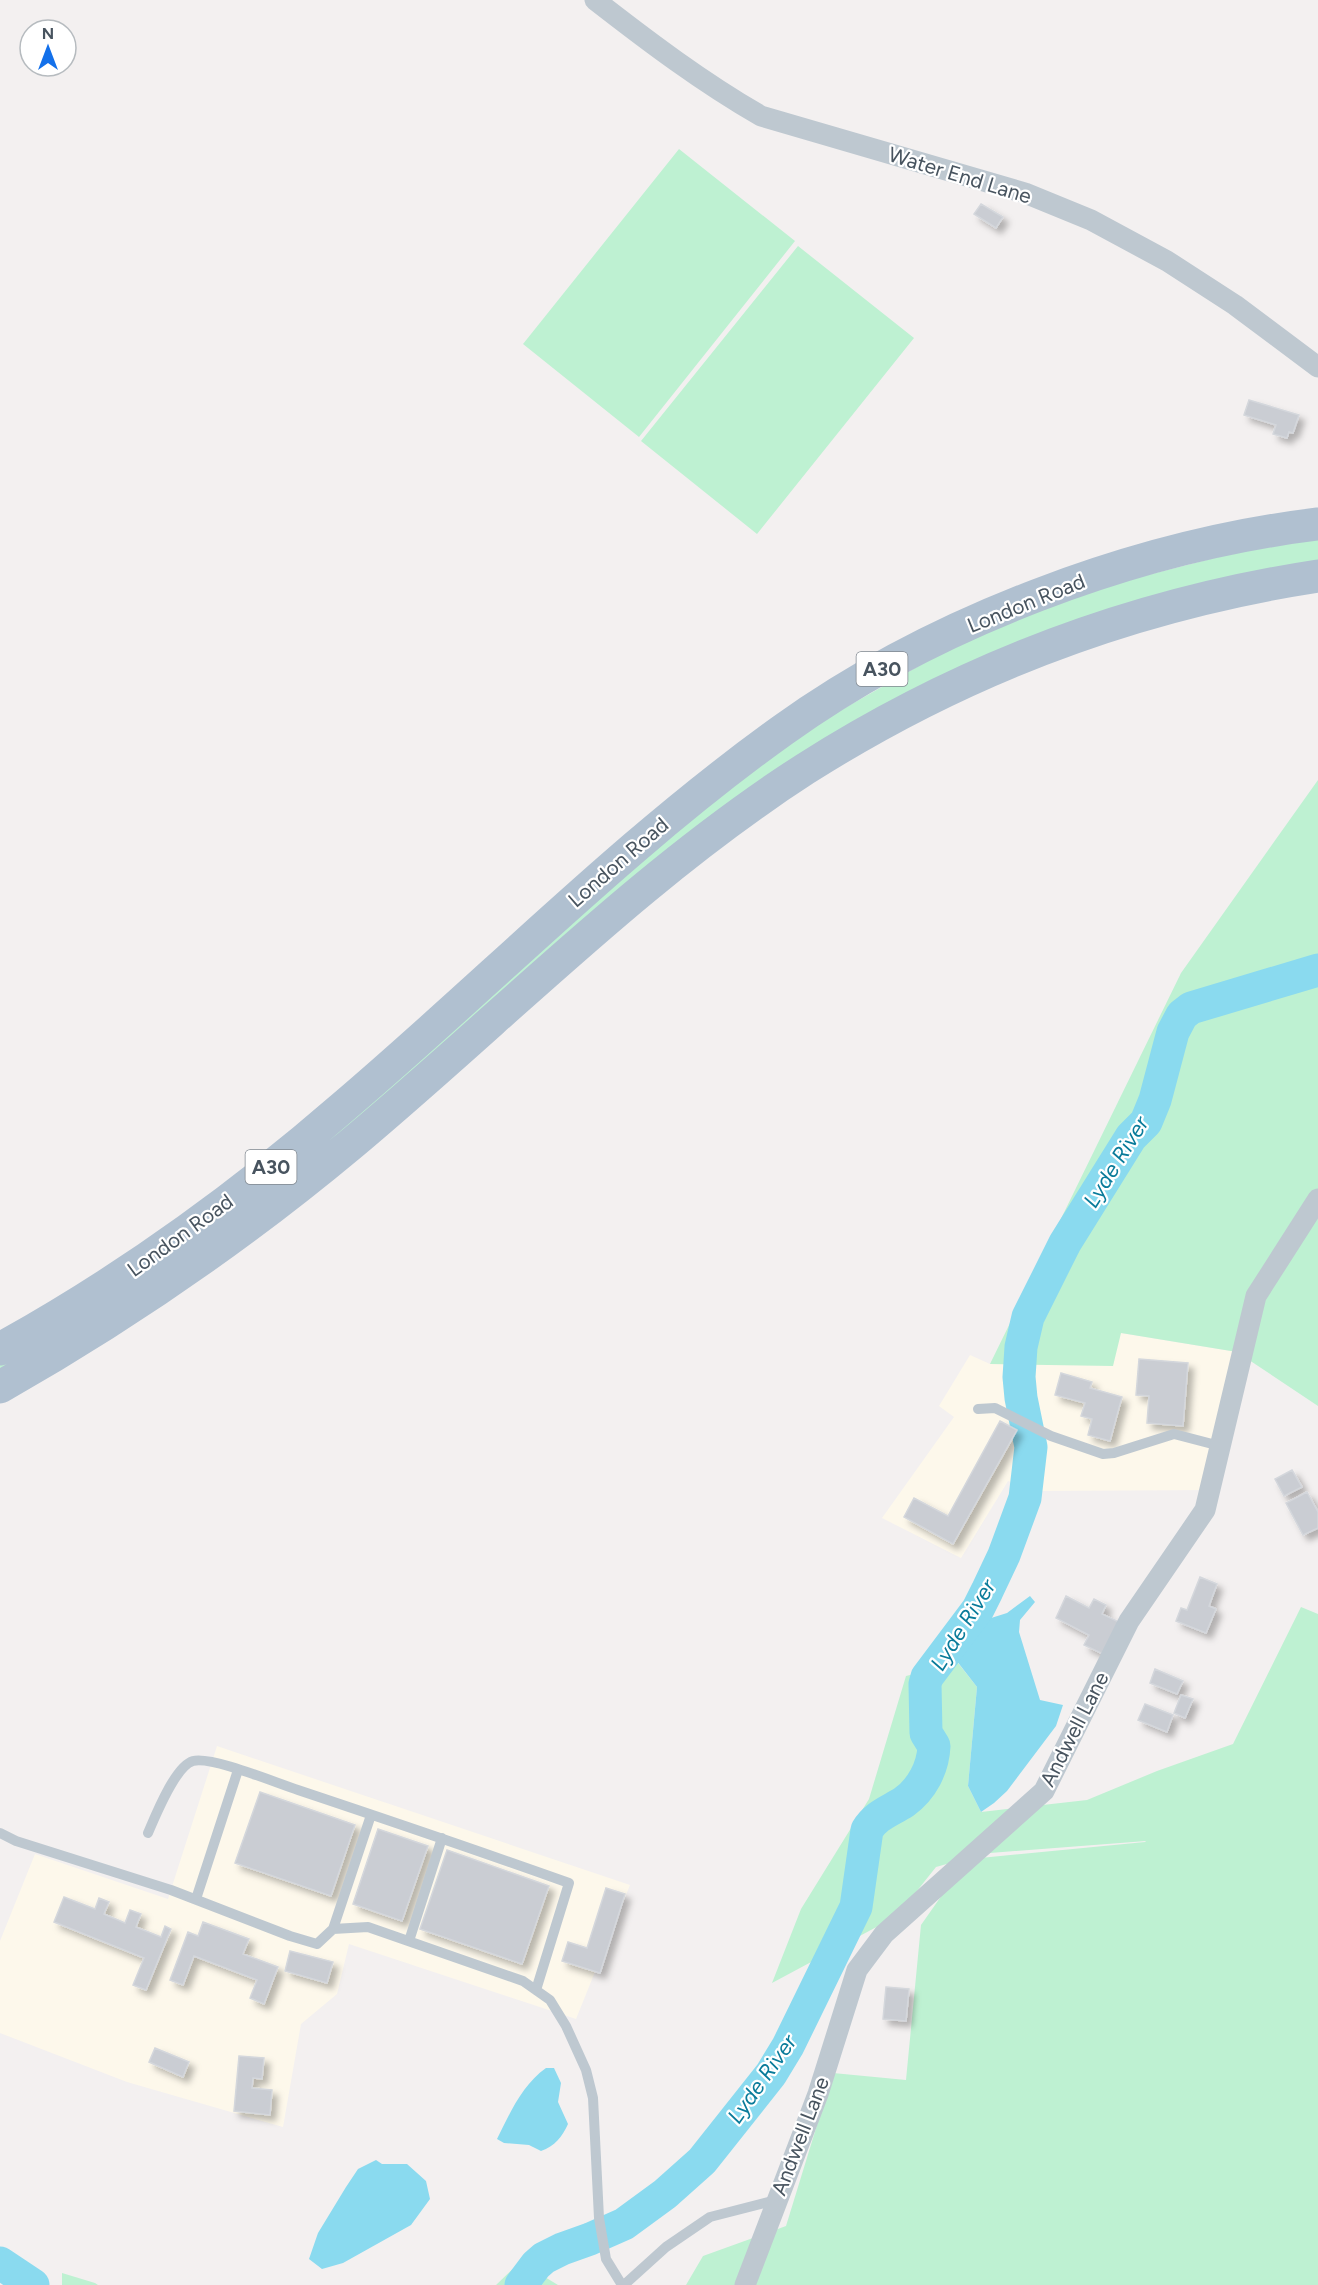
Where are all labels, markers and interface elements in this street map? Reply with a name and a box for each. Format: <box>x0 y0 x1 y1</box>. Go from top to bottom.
north arrow <box>18 18 78 78</box>
text: N <box>42 24 54 43</box>
street label: Water End Lane <box>886 141 1034 209</box>
street label: London Road <box>964 568 1088 638</box>
road number: A30 <box>856 652 908 686</box>
street label: London Road <box>563 812 673 912</box>
water label: Lyde River <box>1077 1110 1155 1213</box>
road number: A30 <box>246 1150 296 1184</box>
street label: London Road <box>122 1188 238 1282</box>
water label: Lyde River <box>924 1573 1002 1676</box>
street label: Andwell Lane <box>1034 1668 1114 1790</box>
water label: Lyde River <box>722 2028 803 2129</box>
street label: Andwell Lane <box>766 2073 834 2199</box>

